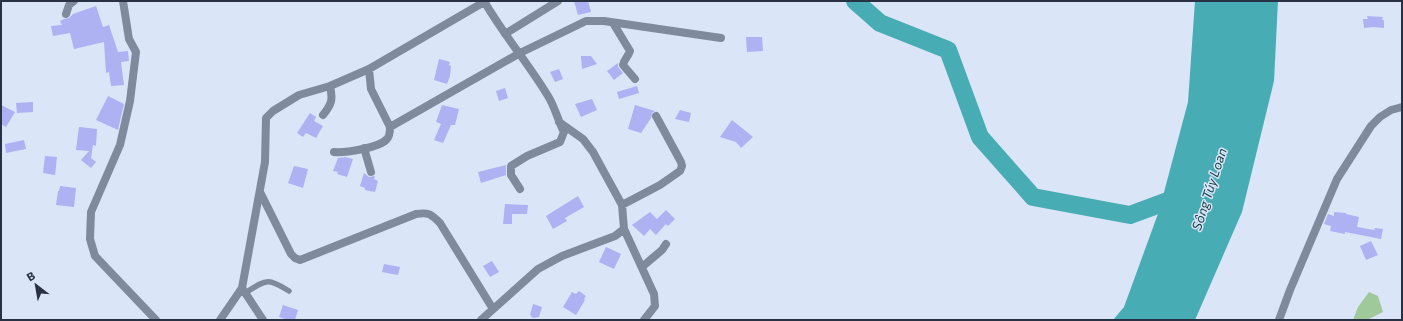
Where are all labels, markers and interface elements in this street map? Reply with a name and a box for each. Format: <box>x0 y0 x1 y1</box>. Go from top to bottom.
water label: Sông Túy Loan <box>1188 146 1230 232</box>
north arrow <box>16 265 56 305</box>
text: B <box>24 269 37 283</box>

